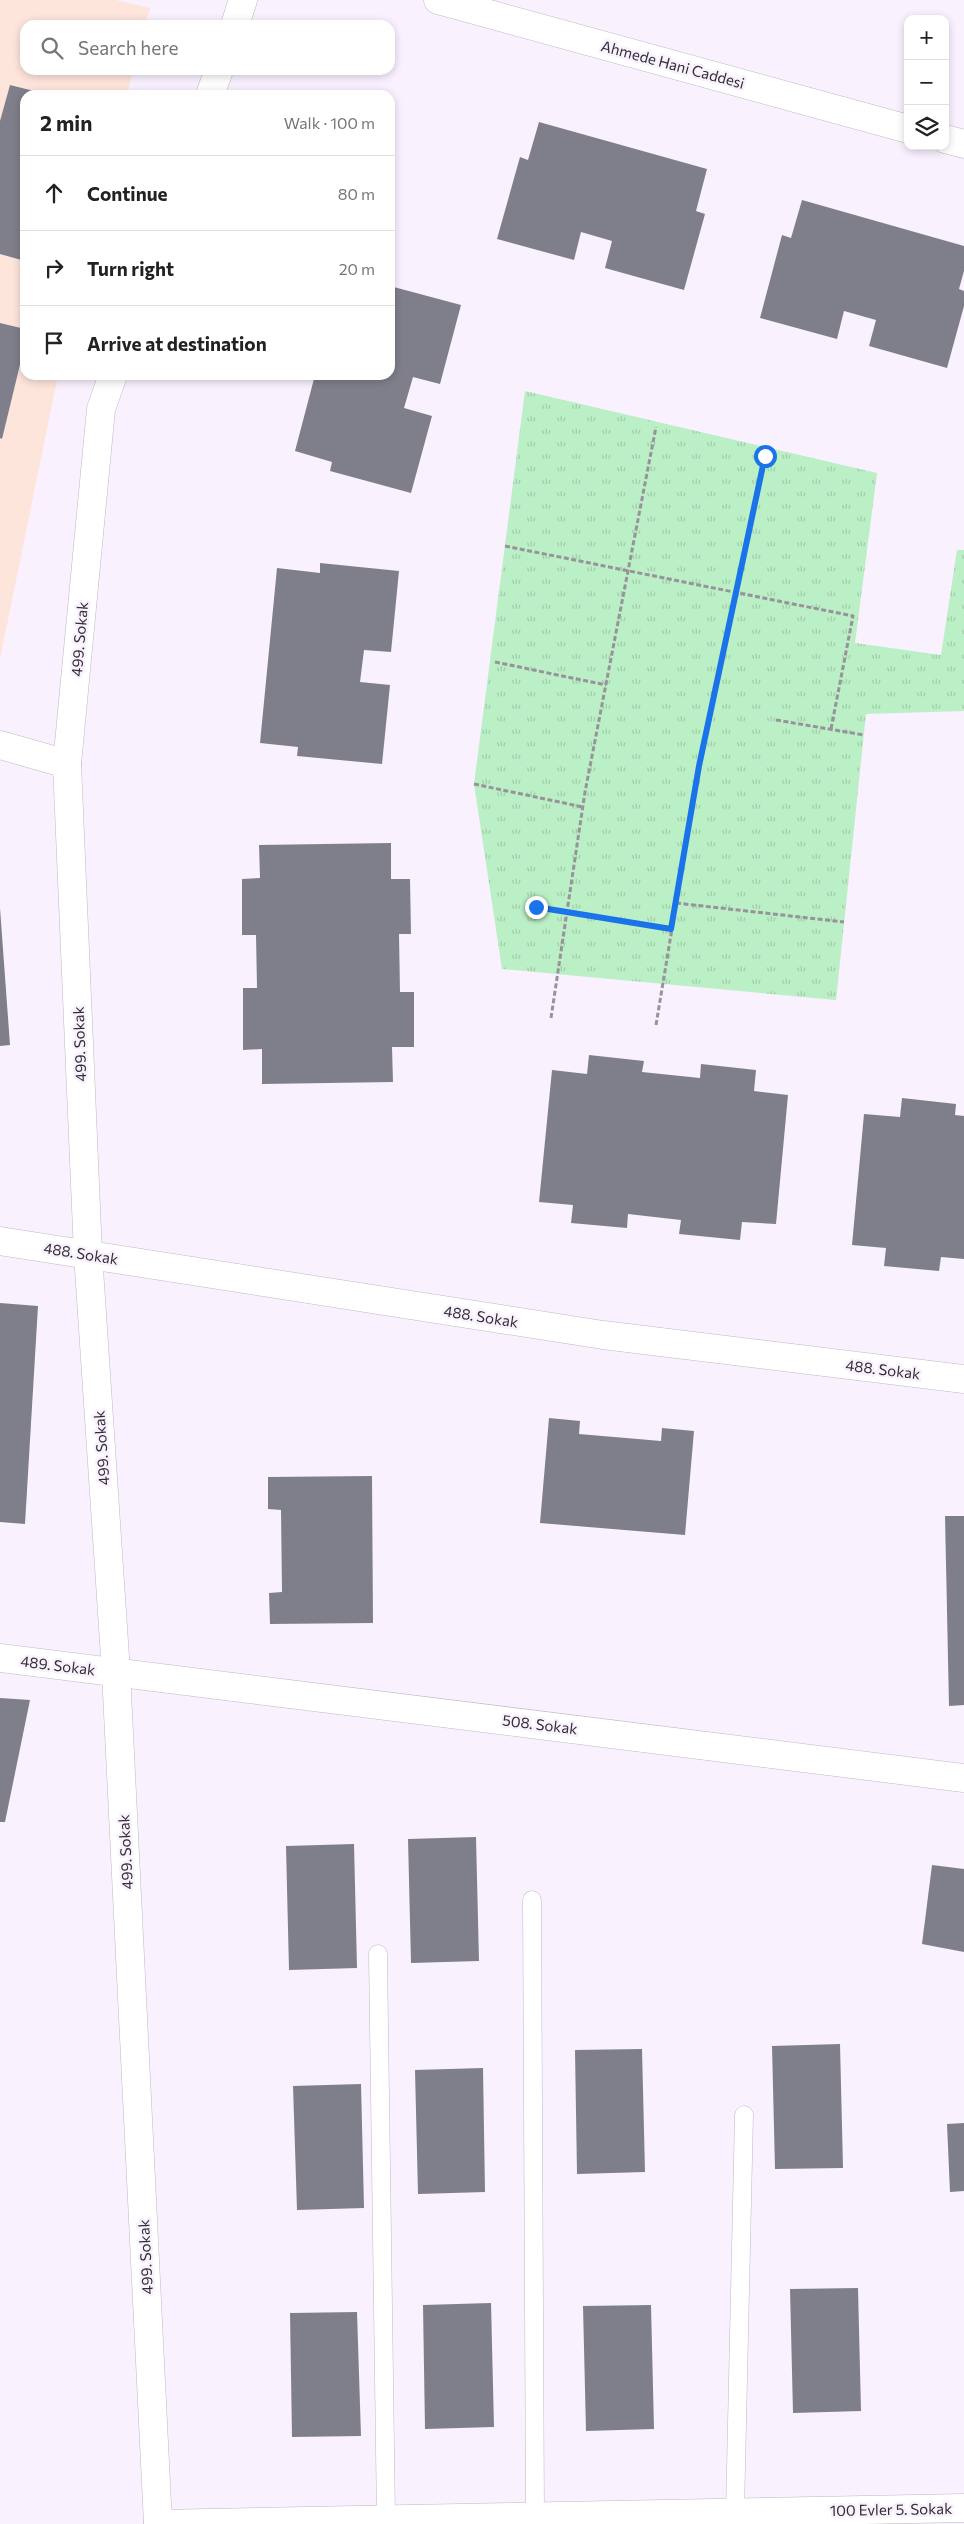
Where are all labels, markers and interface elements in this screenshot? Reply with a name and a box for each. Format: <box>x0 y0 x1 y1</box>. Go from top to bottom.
map controls <box>904 15 949 150</box>
button: + <box>904 15 949 60</box>
search box <box>20 20 395 75</box>
icon: search <box>38 34 66 62</box>
text: Search here <box>78 36 178 59</box>
street label: Ahmede Hani Caddesi <box>599 36 747 92</box>
button: − <box>904 60 949 105</box>
button: layers <box>904 105 949 150</box>
text: 2 min <box>40 110 92 135</box>
text: Walk · 100 m <box>284 113 375 132</box>
icon: ahead <box>40 179 68 207</box>
text: Continue <box>87 182 167 205</box>
text: 80 m <box>338 184 375 203</box>
icon: right <box>40 254 68 282</box>
text: Turn right <box>87 257 174 280</box>
text: 20 m <box>339 259 375 278</box>
icon: arrive <box>40 329 68 357</box>
text: Arrive at destination <box>87 332 267 355</box>
route start <box>754 445 777 468</box>
street label: 499. Sokak <box>67 601 91 677</box>
route end <box>525 896 548 919</box>
street label: 499. Sokak <box>69 1006 89 1082</box>
street label: 488. Sokak <box>42 1238 120 1268</box>
street label: 488. Sokak <box>442 1301 520 1331</box>
street label: 488. Sokak <box>845 1355 921 1383</box>
street label: 499. Sokak <box>89 1410 113 1486</box>
street label: 489. Sokak <box>20 1651 96 1679</box>
street label: 508. Sokak <box>501 1710 579 1738</box>
street label: 499. Sokak <box>114 1814 136 1890</box>
street label: 499. Sokak <box>134 2219 156 2295</box>
street label: 100 Evler 5. Sokak <box>830 2499 952 2519</box>

